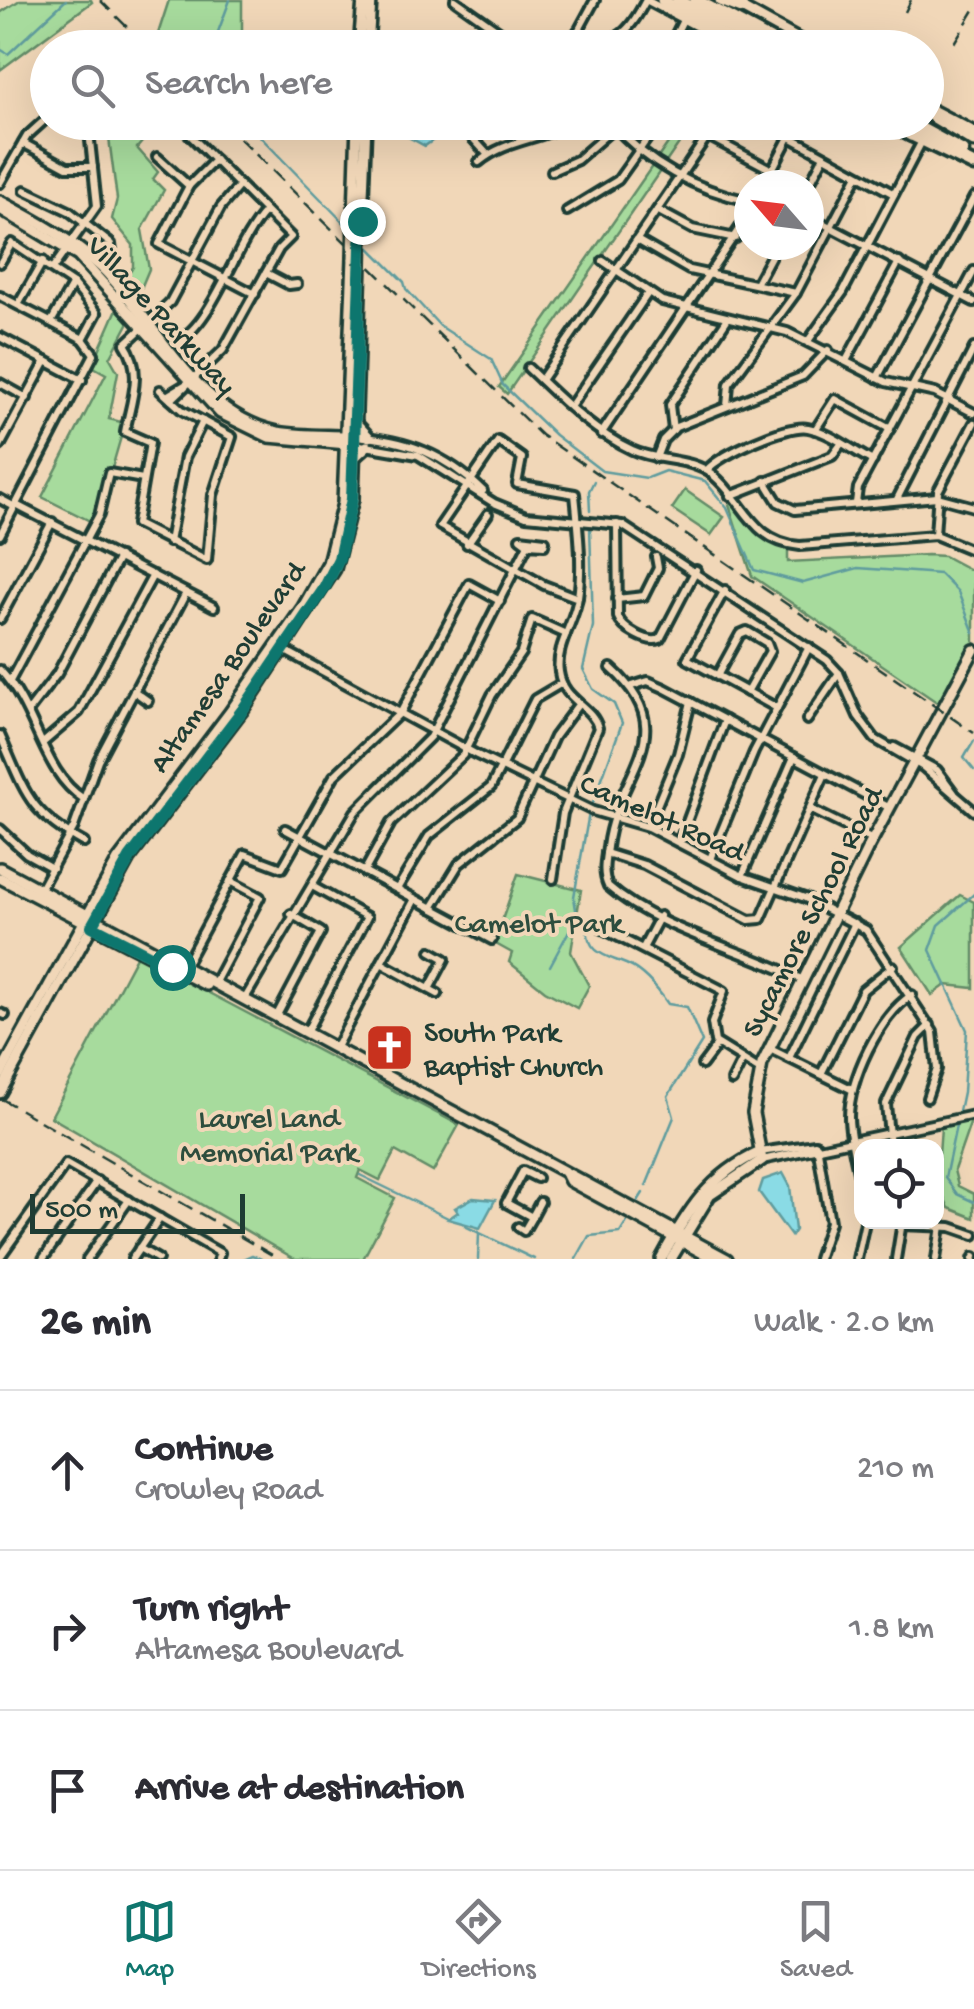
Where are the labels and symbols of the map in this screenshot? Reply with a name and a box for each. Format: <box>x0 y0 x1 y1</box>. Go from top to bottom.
north arrow <box>734 170 824 260</box>
route end <box>340 199 386 245</box>
street label: Village Parkway <box>76 230 242 404</box>
street label: Altamesa Boulevard <box>144 554 317 781</box>
street label: Camelot Road <box>573 768 751 873</box>
street label: Sycamore School Road <box>737 780 894 1044</box>
park label: Camelot Park <box>455 909 626 944</box>
route start <box>150 945 196 991</box>
place label: South Park Baptist Church <box>423 1018 603 1087</box>
church icon: South Park Baptist Church <box>363 1022 415 1074</box>
park label: Laurel Land Memorial Park <box>180 1104 361 1173</box>
scale bar <box>30 1189 245 1234</box>

